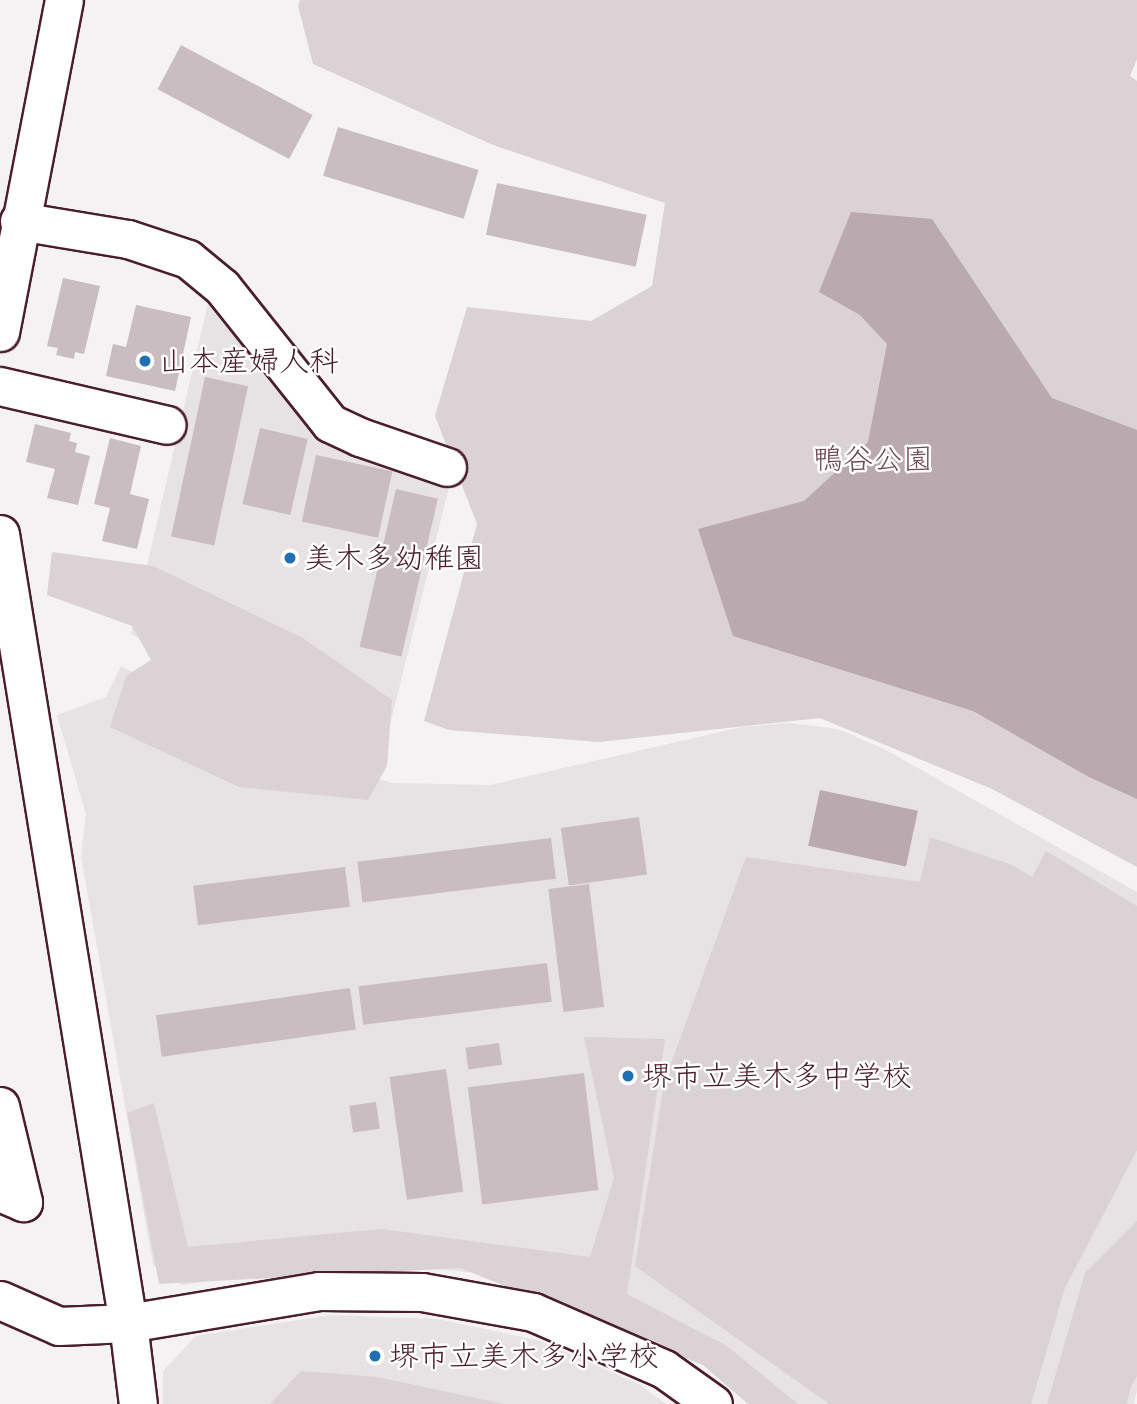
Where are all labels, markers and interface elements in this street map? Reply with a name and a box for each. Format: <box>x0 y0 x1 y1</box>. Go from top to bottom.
place label: 山本産婦人科 <box>159 343 339 379</box>
marker: 山本産婦人科 <box>137 353 153 369</box>
park label: 鴨谷公園 <box>813 441 933 477</box>
place label: 美木多幼稚園 <box>304 540 484 576</box>
marker: 美木多幼稚園 <box>282 550 298 566</box>
place label: 堺市立美木多中学校 <box>642 1058 912 1094</box>
marker: 堺市立美木多中学校 <box>620 1068 636 1084</box>
place label: 堺市立美木多小学校 <box>389 1338 659 1374</box>
marker: 堺市立美木多小学校 <box>367 1348 383 1364</box>

